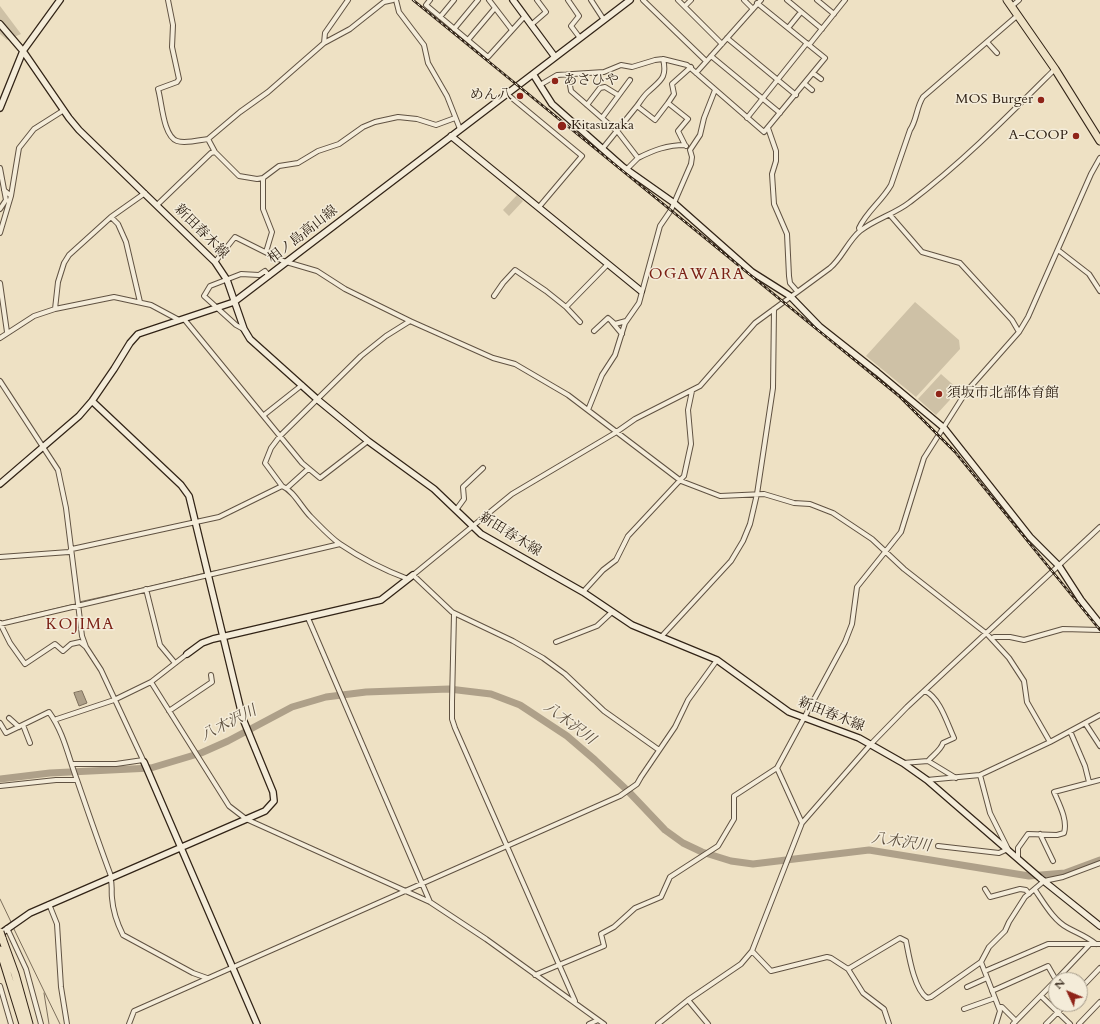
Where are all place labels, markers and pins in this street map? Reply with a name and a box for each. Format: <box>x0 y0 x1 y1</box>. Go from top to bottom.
place label: あさひや <box>563 73 619 89</box>
marker: あさひや <box>550 76 560 86</box>
place label: めん八 <box>470 88 512 104</box>
marker: めん八 <box>515 91 525 101</box>
place label: MOS Burger <box>955 92 1033 108</box>
marker: MOS Burger <box>1036 95 1046 105</box>
place label: Kitasuzaka <box>571 118 634 134</box>
marker: Kitasuzaka <box>556 120 568 132</box>
place label: A-COOP <box>1009 128 1068 144</box>
marker: A-COOP <box>1071 131 1081 141</box>
place label: 須坂市北部体育館 <box>947 386 1059 402</box>
marker: 須坂市北部体育館 <box>934 389 944 399</box>

